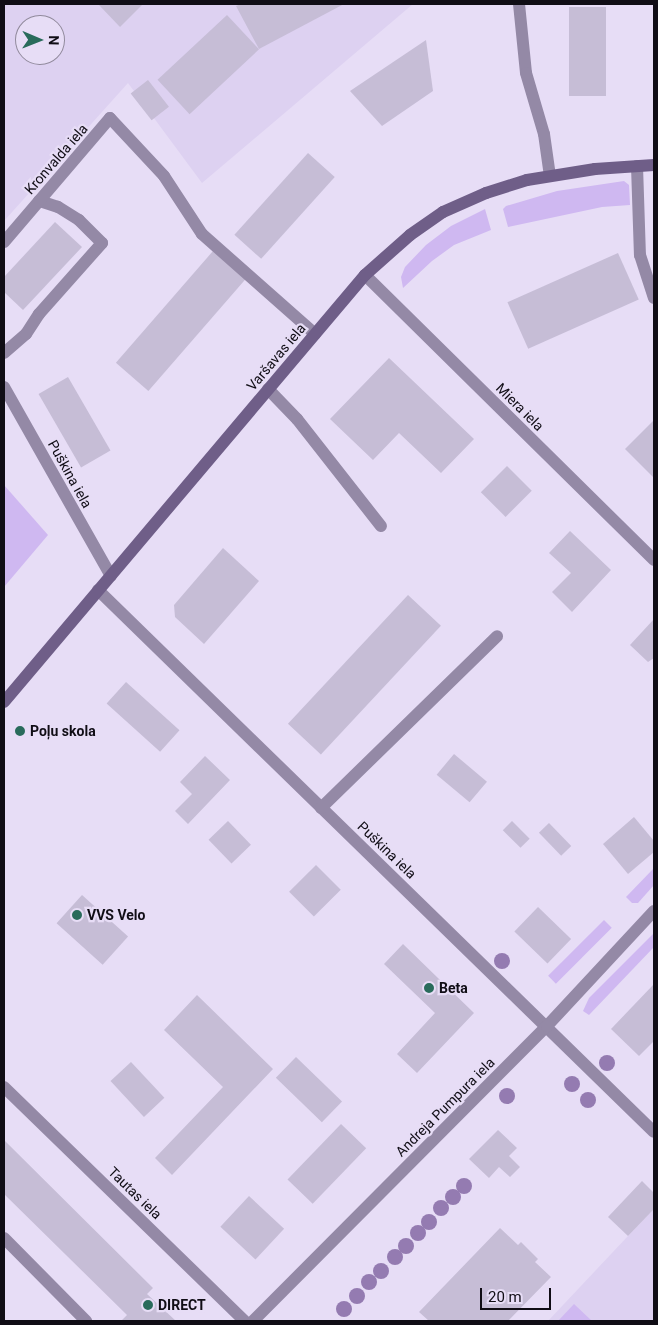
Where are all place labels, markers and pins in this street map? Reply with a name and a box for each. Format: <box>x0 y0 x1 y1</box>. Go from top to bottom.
place label: Poļu skola <box>30 723 96 739</box>
marker: Poļu skola <box>14 725 26 737</box>
place label: VVS Velo <box>87 907 145 923</box>
marker: VVS Velo <box>71 909 83 921</box>
place label: Beta <box>439 980 468 996</box>
marker: Beta <box>423 982 435 994</box>
place label: DIRECT <box>158 1297 206 1313</box>
marker: DIRECT <box>142 1299 154 1311</box>

